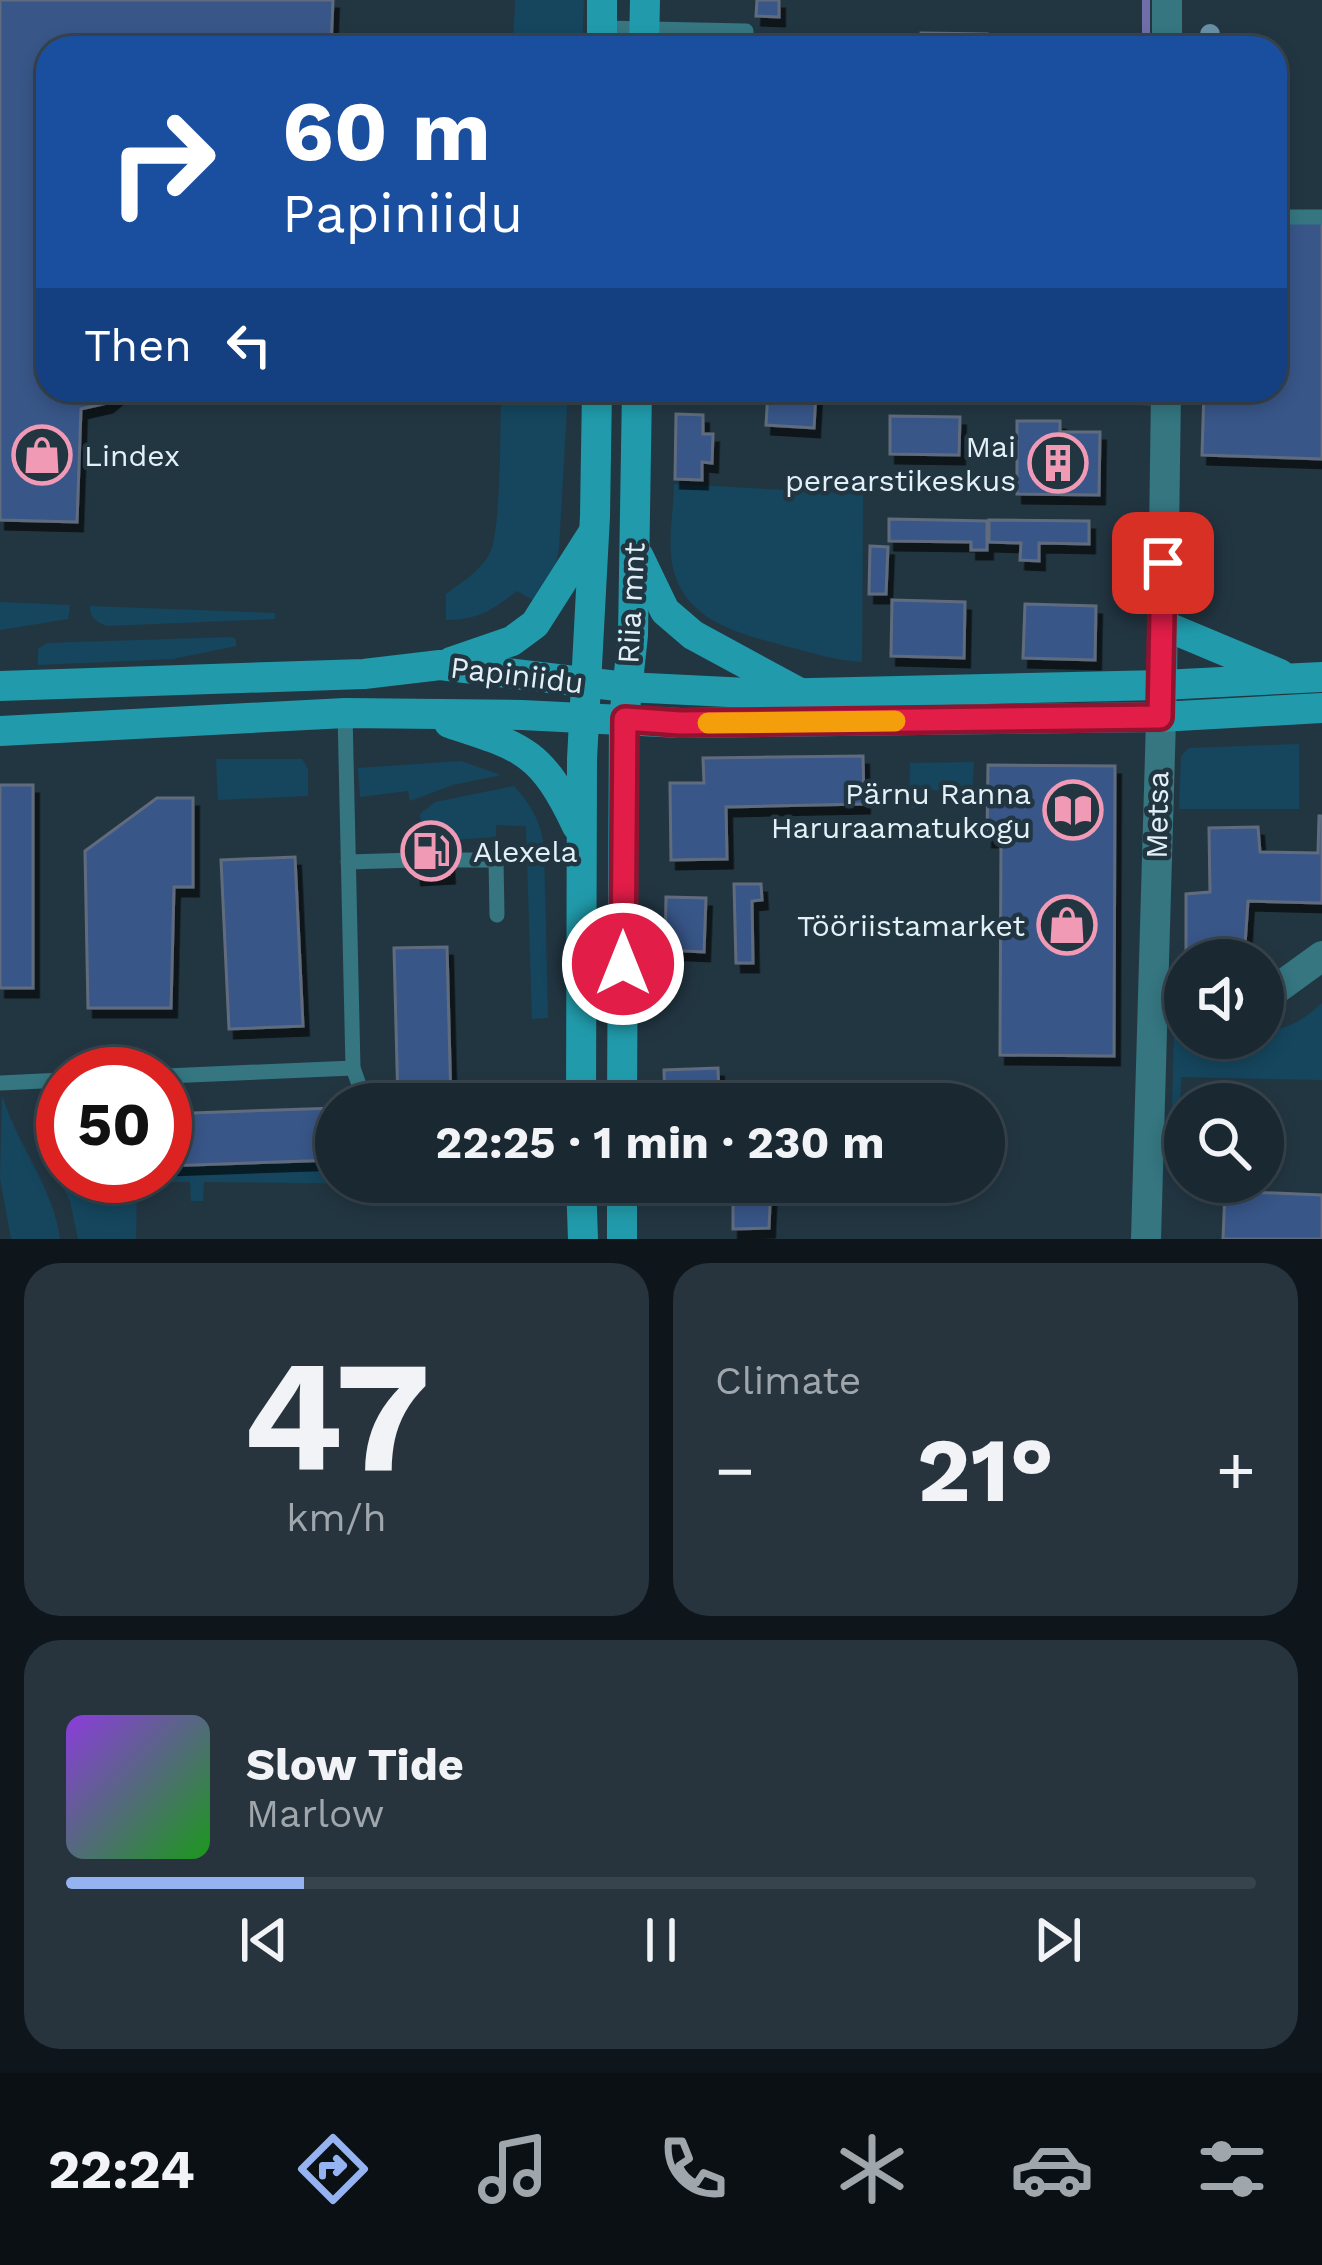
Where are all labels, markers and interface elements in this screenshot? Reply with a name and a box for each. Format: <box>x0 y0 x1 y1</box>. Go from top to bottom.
text: 60 m <box>282 82 491 180</box>
icon: right <box>84 84 240 240</box>
text: Papiniidu <box>282 182 523 245</box>
icon: left <box>216 312 282 378</box>
text: Then <box>84 319 192 372</box>
shop icon: Lindex <box>11 424 73 486</box>
place label: Mai perearstikeskus <box>785 429 1016 498</box>
building icon: Mai perearstikeskus <box>1027 432 1089 494</box>
place label: Lindex <box>84 438 180 473</box>
pin <box>1112 512 1214 614</box>
icon: arrive <box>1130 530 1196 596</box>
street label: Riia mnt <box>610 541 652 665</box>
street label: Papiniidu <box>448 649 586 701</box>
street label: Metsa <box>1139 771 1175 859</box>
place label: Pärnu Ranna Haruraamatukogu <box>771 776 1031 845</box>
library icon: Pärnu Ranna Haruraamatukogu <box>1042 779 1104 841</box>
fuel station icon: Alexela <box>400 820 462 882</box>
place label: Alexela <box>473 834 578 869</box>
shop icon: Tööriistamarket <box>1036 894 1098 956</box>
position arrow <box>560 901 686 1027</box>
place label: Tööriistamarket <box>797 908 1025 943</box>
map controls <box>1164 939 1284 1203</box>
button: sound <box>1164 939 1284 1059</box>
speed limit sign: 50 <box>36 1047 192 1203</box>
button: search <box>1164 1083 1284 1203</box>
text: 22:25 · 1 min · 230 m <box>435 1116 885 1169</box>
text: 47 <box>243 1325 430 1508</box>
text: Climate <box>715 1358 861 1403</box>
text: 21° <box>917 1417 1054 1523</box>
text: − <box>715 1432 755 1509</box>
text: + <box>1216 1432 1256 1509</box>
text: km/h <box>286 1495 387 1540</box>
text: Slow Tide <box>246 1738 464 1791</box>
text: Marlow <box>246 1791 384 1836</box>
icon: previous <box>231 1907 297 1973</box>
icon: pause <box>628 1907 694 1973</box>
icon: next <box>1025 1907 1091 1973</box>
icon: directions <box>291 2127 375 2211</box>
icon: music <box>471 2127 555 2211</box>
icon: phone <box>651 2127 735 2211</box>
icon: climate <box>830 2127 914 2211</box>
icon: car <box>1010 2127 1094 2211</box>
icon: filters <box>1190 2127 1274 2211</box>
text: 22:24 <box>48 2138 195 2201</box>

